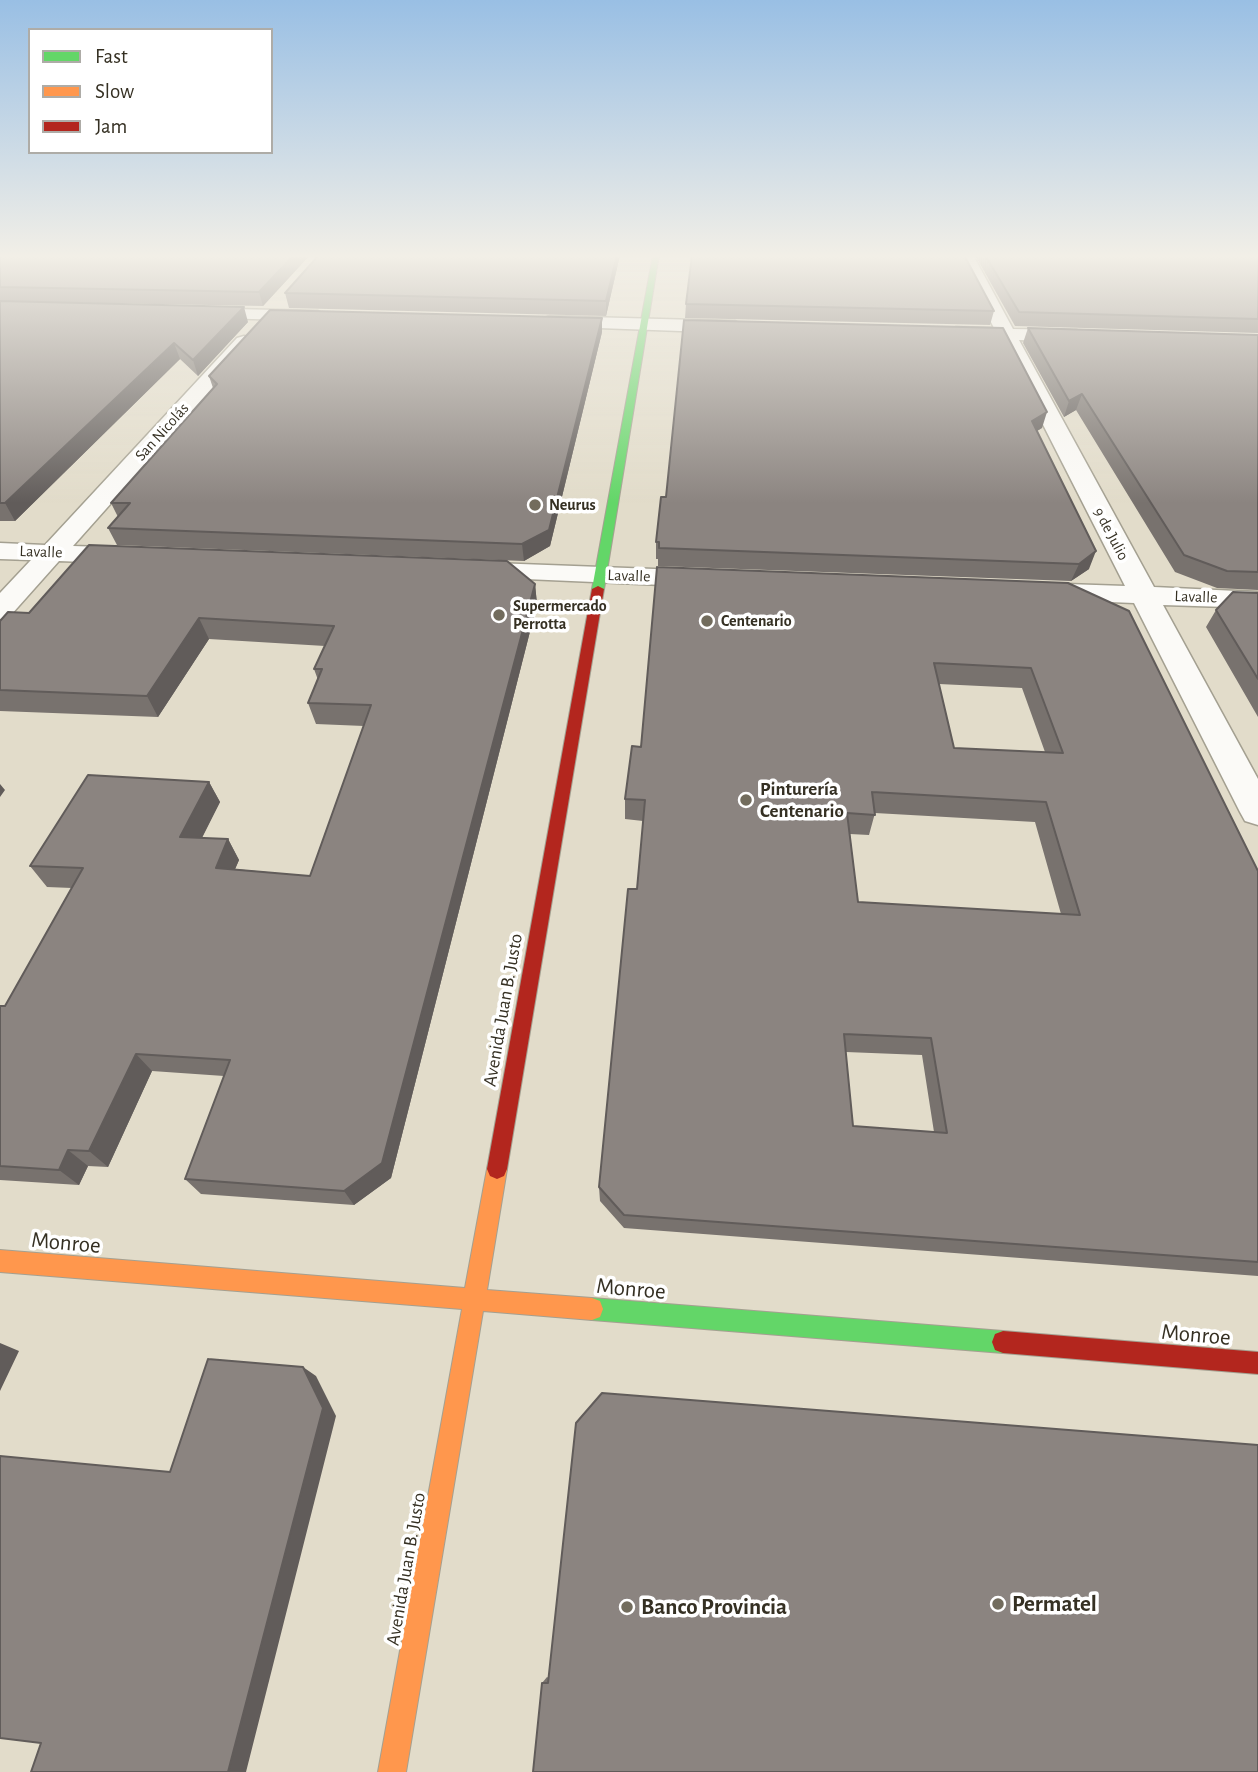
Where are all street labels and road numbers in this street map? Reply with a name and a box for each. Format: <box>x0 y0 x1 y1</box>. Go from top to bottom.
street label: San Nicolás <box>131 399 193 465</box>
street label: 9 de Julio <box>1089 504 1133 564</box>
street label: Lavalle <box>19 542 63 562</box>
street label: Lavalle <box>607 566 651 586</box>
street label: Lavalle <box>1174 587 1218 607</box>
street label: Avenida Juan B. Justo <box>478 932 528 1088</box>
street label: Monroe <box>30 1226 102 1260</box>
street label: Monroe <box>595 1272 667 1306</box>
street label: Monroe <box>1160 1318 1232 1352</box>
street label: Avenida Juan B. Justo <box>381 1491 431 1647</box>

